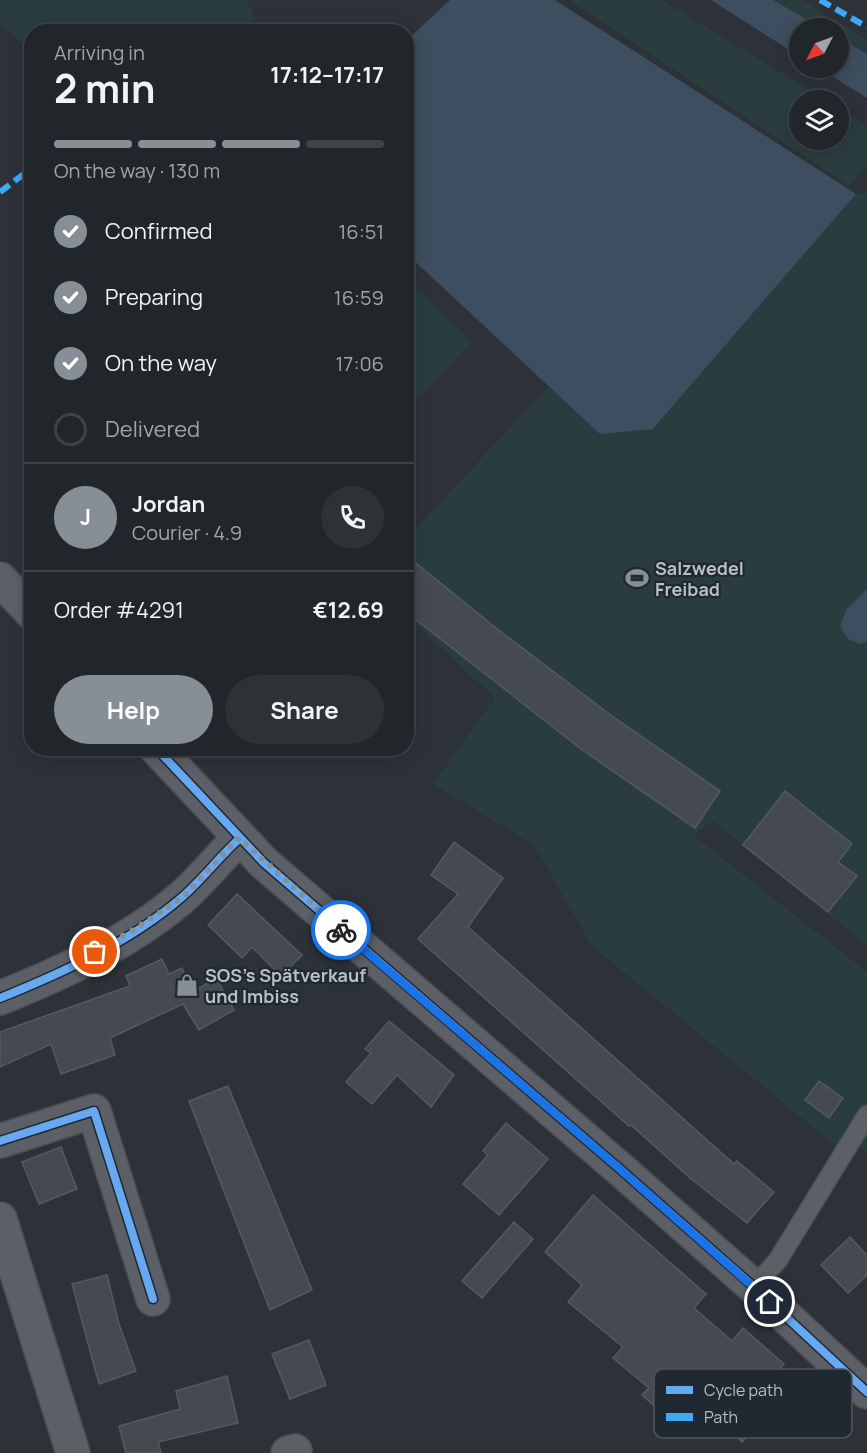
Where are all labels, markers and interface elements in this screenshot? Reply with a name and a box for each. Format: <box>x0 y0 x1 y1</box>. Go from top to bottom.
north arrow <box>789 18 849 78</box>
map controls <box>789 18 849 150</box>
text: Arriving in <box>54 39 145 66</box>
text: 17:12–17:17 <box>270 60 384 90</box>
text: 2 min <box>54 61 155 115</box>
button: layers <box>789 90 849 150</box>
text: On the way · 130 m <box>54 157 220 184</box>
icon: check <box>54 215 87 248</box>
text: Confirmed <box>105 216 213 246</box>
text: 16:51 <box>338 218 384 245</box>
icon: check <box>54 281 87 314</box>
text: Preparing <box>105 282 203 312</box>
text: 16:59 <box>334 284 384 311</box>
icon: check <box>54 347 87 380</box>
text: On the way <box>105 348 217 378</box>
text: 17:06 <box>336 350 384 377</box>
text: Delivered <box>105 414 200 444</box>
button: phone <box>321 486 384 549</box>
text: Jordan <box>132 489 205 519</box>
text: J <box>80 502 91 532</box>
text: Courier · 4.9 <box>132 519 242 546</box>
place label: Salzwedel Freibad <box>655 556 744 601</box>
sports icon: Salzwedel Freibad <box>624 565 650 591</box>
text: Order #4291 <box>54 595 184 625</box>
text: €12.69 <box>313 595 384 625</box>
button: Help <box>54 675 213 744</box>
button: Share <box>225 675 384 744</box>
courier <box>311 900 371 960</box>
icon: bike <box>325 914 358 947</box>
pin <box>69 926 120 977</box>
icon: bag <box>78 935 111 968</box>
place label: SOS's Spätverkauf und Imbiss <box>205 963 366 1008</box>
shop icon: SOS's Spätverkauf und Imbiss <box>174 972 200 998</box>
pin <box>744 1276 795 1327</box>
icon: home <box>753 1285 786 1318</box>
legend <box>654 1369 852 1438</box>
text: Cycle path <box>704 1379 783 1401</box>
text: Path <box>704 1406 738 1428</box>

